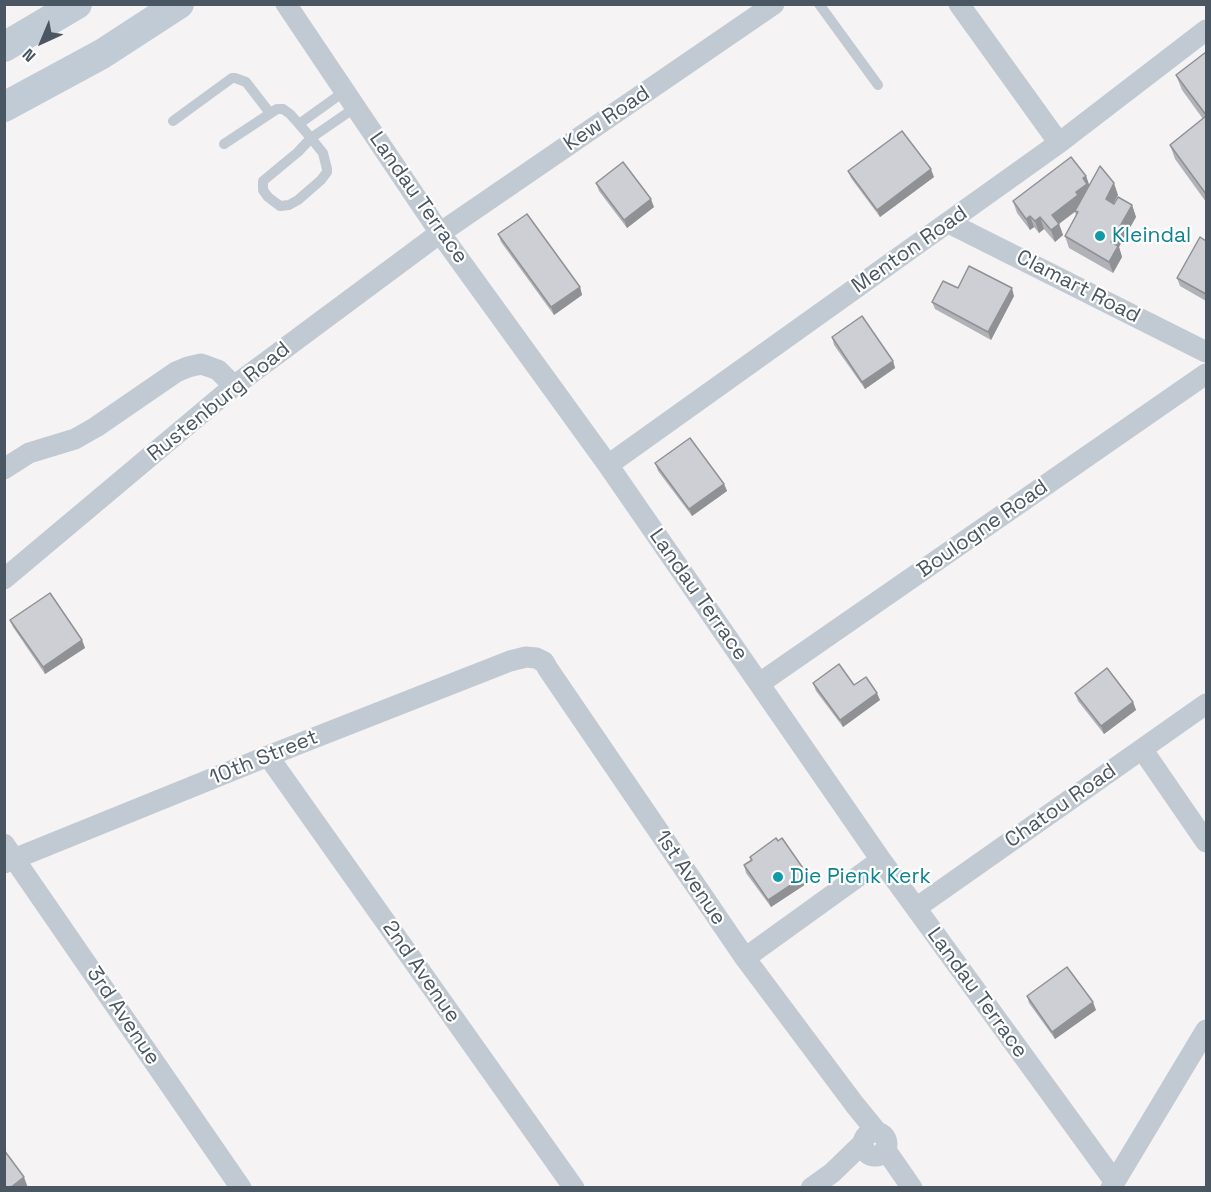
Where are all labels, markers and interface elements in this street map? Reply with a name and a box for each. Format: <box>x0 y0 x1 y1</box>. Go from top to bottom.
north arrow <box>12 12 72 72</box>
text: N <box>18 44 40 67</box>
street label: Kew Road <box>559 81 655 157</box>
street label: Landau Terrace <box>363 127 473 269</box>
street label: Menton Road <box>847 201 973 299</box>
place label: Kleindal <box>1112 223 1191 249</box>
marker: Kleindal <box>1093 229 1107 243</box>
street label: Clamart Road <box>1012 245 1144 329</box>
street label: Rustenburg Road <box>143 337 295 467</box>
street label: Boulogne Road <box>913 475 1053 583</box>
street label: Landau Terrace <box>643 524 753 666</box>
street label: 10th Street <box>206 725 322 791</box>
street label: Chatou Road <box>1001 758 1121 854</box>
street label: 1st Avenue <box>649 826 731 930</box>
place label: Die Pienk Kerk <box>790 864 931 890</box>
marker: Die Pienk Kerk <box>771 870 785 884</box>
street label: 2nd Avenue <box>377 916 465 1028</box>
street label: Landau Terrace <box>921 923 1033 1063</box>
street label: 3rd Avenue <box>81 962 165 1070</box>

